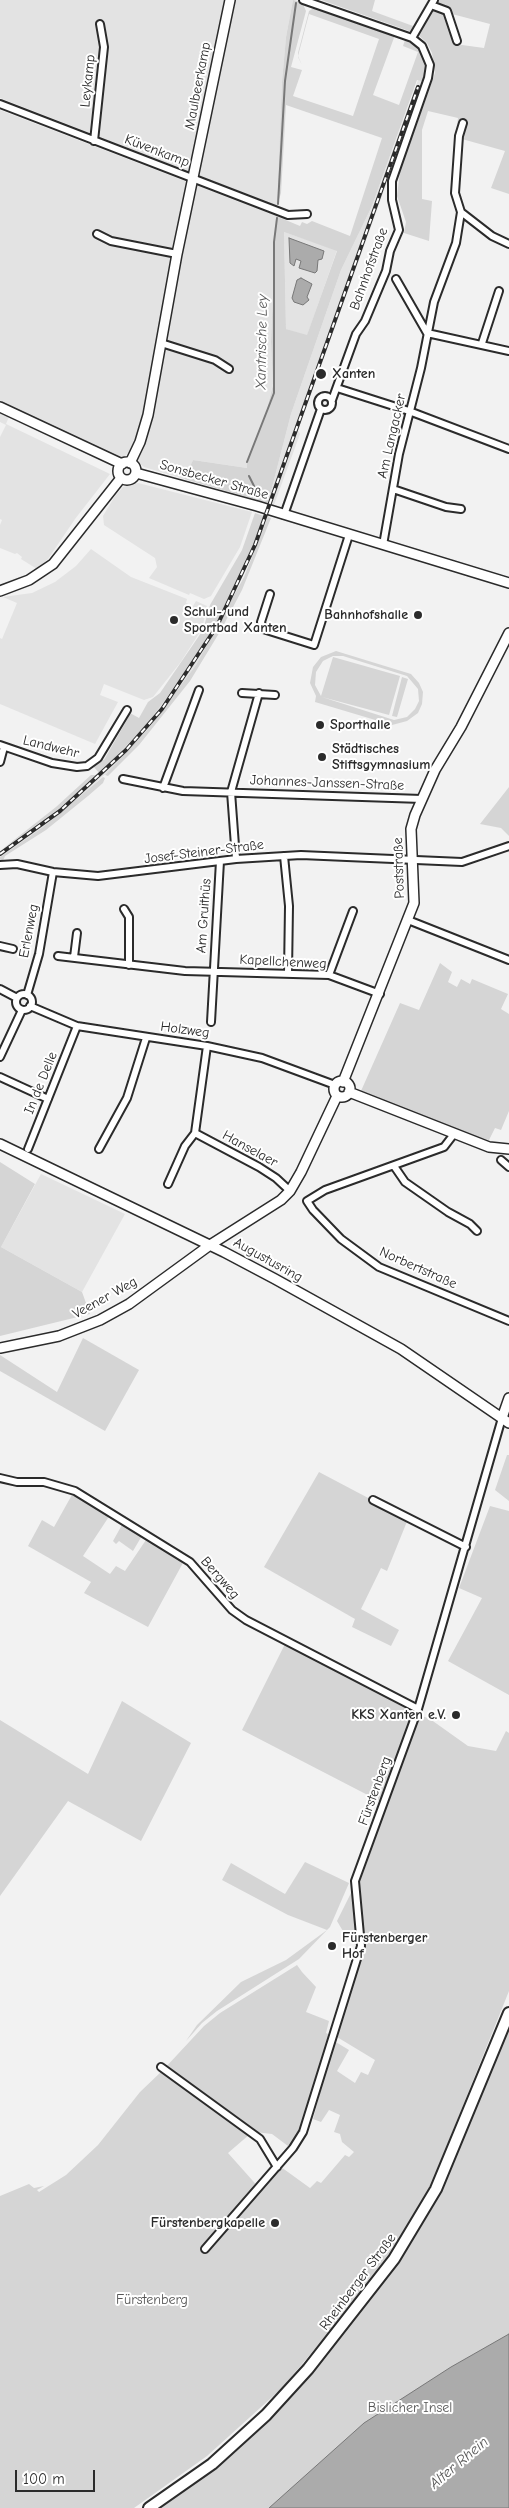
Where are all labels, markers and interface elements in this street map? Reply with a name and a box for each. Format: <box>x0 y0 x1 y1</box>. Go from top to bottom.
street label: Maulbeerkamp <box>181 41 215 131</box>
street label: Leykamp <box>77 54 99 108</box>
street label: Küvenkamp <box>122 131 192 171</box>
street label: Bahnhofstraße <box>346 225 392 313</box>
water label: Xantrische Ley <box>252 294 272 390</box>
place label: Xanten <box>332 366 375 382</box>
marker: Xanten <box>314 367 328 381</box>
street label: Am Langacker <box>374 392 410 480</box>
street label: Sonsbecker Straße <box>158 456 270 504</box>
place label: Schul- und Sportbad Xanten <box>184 604 287 636</box>
place label: Bahnhofshalle <box>324 607 408 623</box>
marker: Bahnhofshalle <box>412 609 424 621</box>
marker: Schul- und Sportbad Xanten <box>168 614 180 626</box>
place label: Sporthalle <box>330 717 390 733</box>
marker: Sporthalle <box>314 719 326 731</box>
street label: Landwehr <box>21 732 81 762</box>
place label: Städtisches Stiftsgymnasium <box>332 741 430 774</box>
marker: Städtisches Stiftsgymnasium <box>316 751 328 763</box>
street label: Johannes-Janssen-Straße <box>250 772 404 794</box>
street label: Josef-Steiner-Straße <box>143 836 265 868</box>
street label: Poststraße <box>390 837 408 899</box>
street label: Am Gruithüs <box>193 878 215 954</box>
street label: Erlenweg <box>16 903 42 959</box>
street label: Kapellchenweg <box>239 951 327 973</box>
street label: Holzweg <box>159 1018 211 1042</box>
street label: In de Delle <box>21 1049 61 1117</box>
street label: Hanselaer <box>219 1127 281 1171</box>
street label: Augustusring <box>230 1234 306 1286</box>
street label: Norbertstraße <box>377 1243 459 1293</box>
street label: Veener Weg <box>70 1273 140 1323</box>
street label: Bergweg <box>197 1553 243 1603</box>
place label: KKS Xanten e.V. <box>351 1707 446 1723</box>
marker: KKS Xanten e.V. <box>450 1709 462 1721</box>
street label: Fürstenberg <box>355 1754 395 1828</box>
place label: Fürstenberger Hof <box>342 1930 427 1962</box>
marker: Fürstenberger Hof <box>326 1940 338 1952</box>
place label: Fürstenbergkapelle <box>151 2215 265 2231</box>
marker: Fürstenbergkapelle <box>269 2217 281 2229</box>
street label: Rheinberger Straße <box>316 2230 400 2334</box>
park label: Fürstenberg <box>116 2292 188 2308</box>
park label: Bislicher Insel <box>368 2400 452 2416</box>
water label: Alter Rhein <box>426 2433 492 2493</box>
scale bar <box>18 2460 98 2492</box>
text: 100 m <box>23 2470 65 2488</box>

